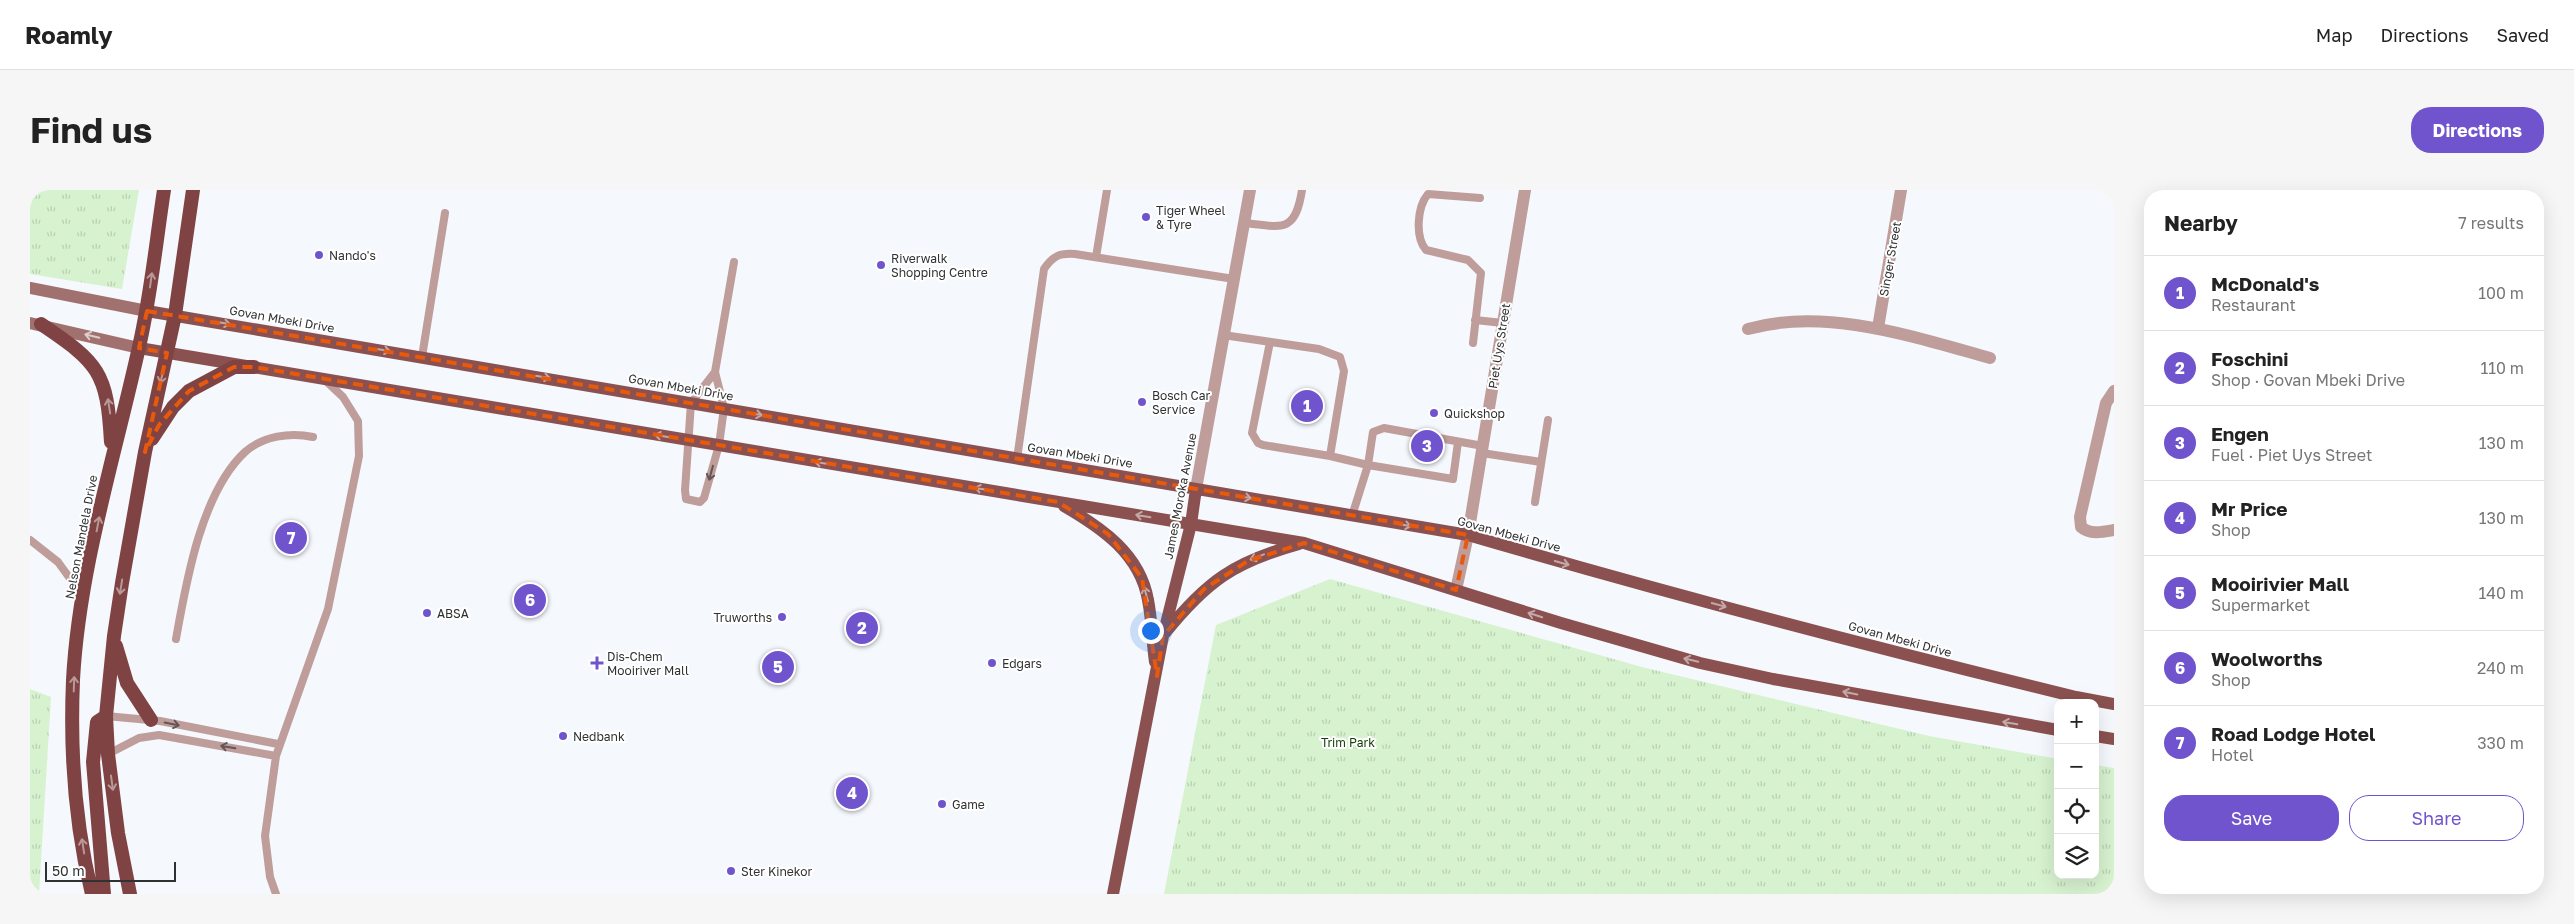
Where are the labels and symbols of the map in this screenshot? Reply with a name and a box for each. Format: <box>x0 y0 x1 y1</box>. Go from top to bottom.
place label: Tiger Wheel & Tyre <box>1156 203 1225 232</box>
marker: Tiger Wheel & Tyre <box>1140 211 1152 223</box>
street label: Singer Street <box>1876 220 1904 298</box>
place label: Nando's <box>329 248 376 263</box>
marker: Nando's <box>313 249 325 261</box>
place label: Riverwalk Shopping Centre <box>891 251 988 280</box>
marker: Riverwalk Shopping Centre <box>875 259 887 271</box>
one-way arrow <box>146 272 156 288</box>
street label: Govan Mbeki Drive <box>228 302 336 336</box>
street label: Piet Uys Street <box>1485 302 1513 390</box>
one-way arrow <box>215 318 231 328</box>
one-way arrow <box>84 331 100 341</box>
one-way arrow <box>375 346 391 356</box>
one-way arrow <box>157 368 166 384</box>
street label: Govan Mbeki Drive <box>627 370 735 404</box>
one-way arrow <box>535 373 551 383</box>
pin: 1 <box>1291 387 1323 425</box>
place label: Bosch Car Service <box>1152 388 1210 417</box>
marker: Bosch Car Service <box>1136 396 1148 408</box>
one-way arrow <box>103 399 113 415</box>
place label: Quickshop <box>1444 406 1505 421</box>
marker: Quickshop <box>1428 407 1440 419</box>
one-way arrow <box>747 409 763 419</box>
pin: 3 <box>1411 427 1443 465</box>
one-way arrow <box>654 430 670 440</box>
street label: James Moroka Avenue <box>1160 431 1200 560</box>
street label: Govan Mbeki Drive <box>1026 439 1134 471</box>
one-way arrow <box>815 457 831 467</box>
one-way arrow <box>706 465 716 481</box>
street label: Nelson Mandela Drive <box>62 474 100 600</box>
one-way arrow <box>975 484 991 494</box>
one-way arrow <box>1236 493 1252 503</box>
one-way arrow <box>1135 511 1151 521</box>
street label: Govan Mbeki Drive <box>1456 513 1562 555</box>
one-way arrow <box>94 516 103 532</box>
pin: 7 <box>275 519 307 557</box>
one-way arrow <box>1396 520 1412 530</box>
one-way arrow <box>1250 553 1265 562</box>
one-way arrow <box>1554 559 1570 569</box>
one-way arrow <box>116 579 126 595</box>
pin: 6 <box>514 581 546 619</box>
one-way arrow <box>1141 586 1151 602</box>
one-way arrow <box>1710 601 1726 611</box>
place label: ABSA <box>437 606 469 621</box>
marker: ABSA <box>421 607 433 619</box>
pin: 2 <box>846 609 878 647</box>
place label: Truworths <box>713 610 772 625</box>
one-way arrow <box>1527 610 1543 619</box>
marker: Truworths <box>776 611 788 623</box>
your location <box>1138 618 1164 644</box>
street label: Govan Mbeki Drive <box>1847 618 1953 660</box>
pin: 5 <box>762 648 794 686</box>
place label: Dis-Chem Mooiriver Mall <box>607 649 689 678</box>
one-way arrow <box>1683 655 1699 664</box>
place label: Edgars <box>1002 656 1042 671</box>
marker: Dis-Chem Mooiriver Mall <box>591 657 603 669</box>
marker: Edgars <box>986 657 998 669</box>
one-way arrow <box>69 677 78 693</box>
one-way arrow <box>1842 688 1858 698</box>
one-way arrow <box>2002 717 2018 727</box>
one-way arrow <box>164 719 180 729</box>
place label: Nedbank <box>573 729 625 744</box>
marker: Nedbank <box>557 730 569 742</box>
park label: Trim Park <box>1321 735 1375 750</box>
one-way arrow <box>220 742 236 752</box>
pin: 4 <box>836 774 868 812</box>
one-way arrow <box>107 775 117 791</box>
place label: Game <box>952 797 985 812</box>
marker: Game <box>936 798 948 810</box>
one-way arrow <box>77 839 87 855</box>
scale bar <box>45 859 176 882</box>
place label: Ster Kinekor <box>741 864 812 879</box>
marker: Ster Kinekor <box>725 865 737 877</box>

